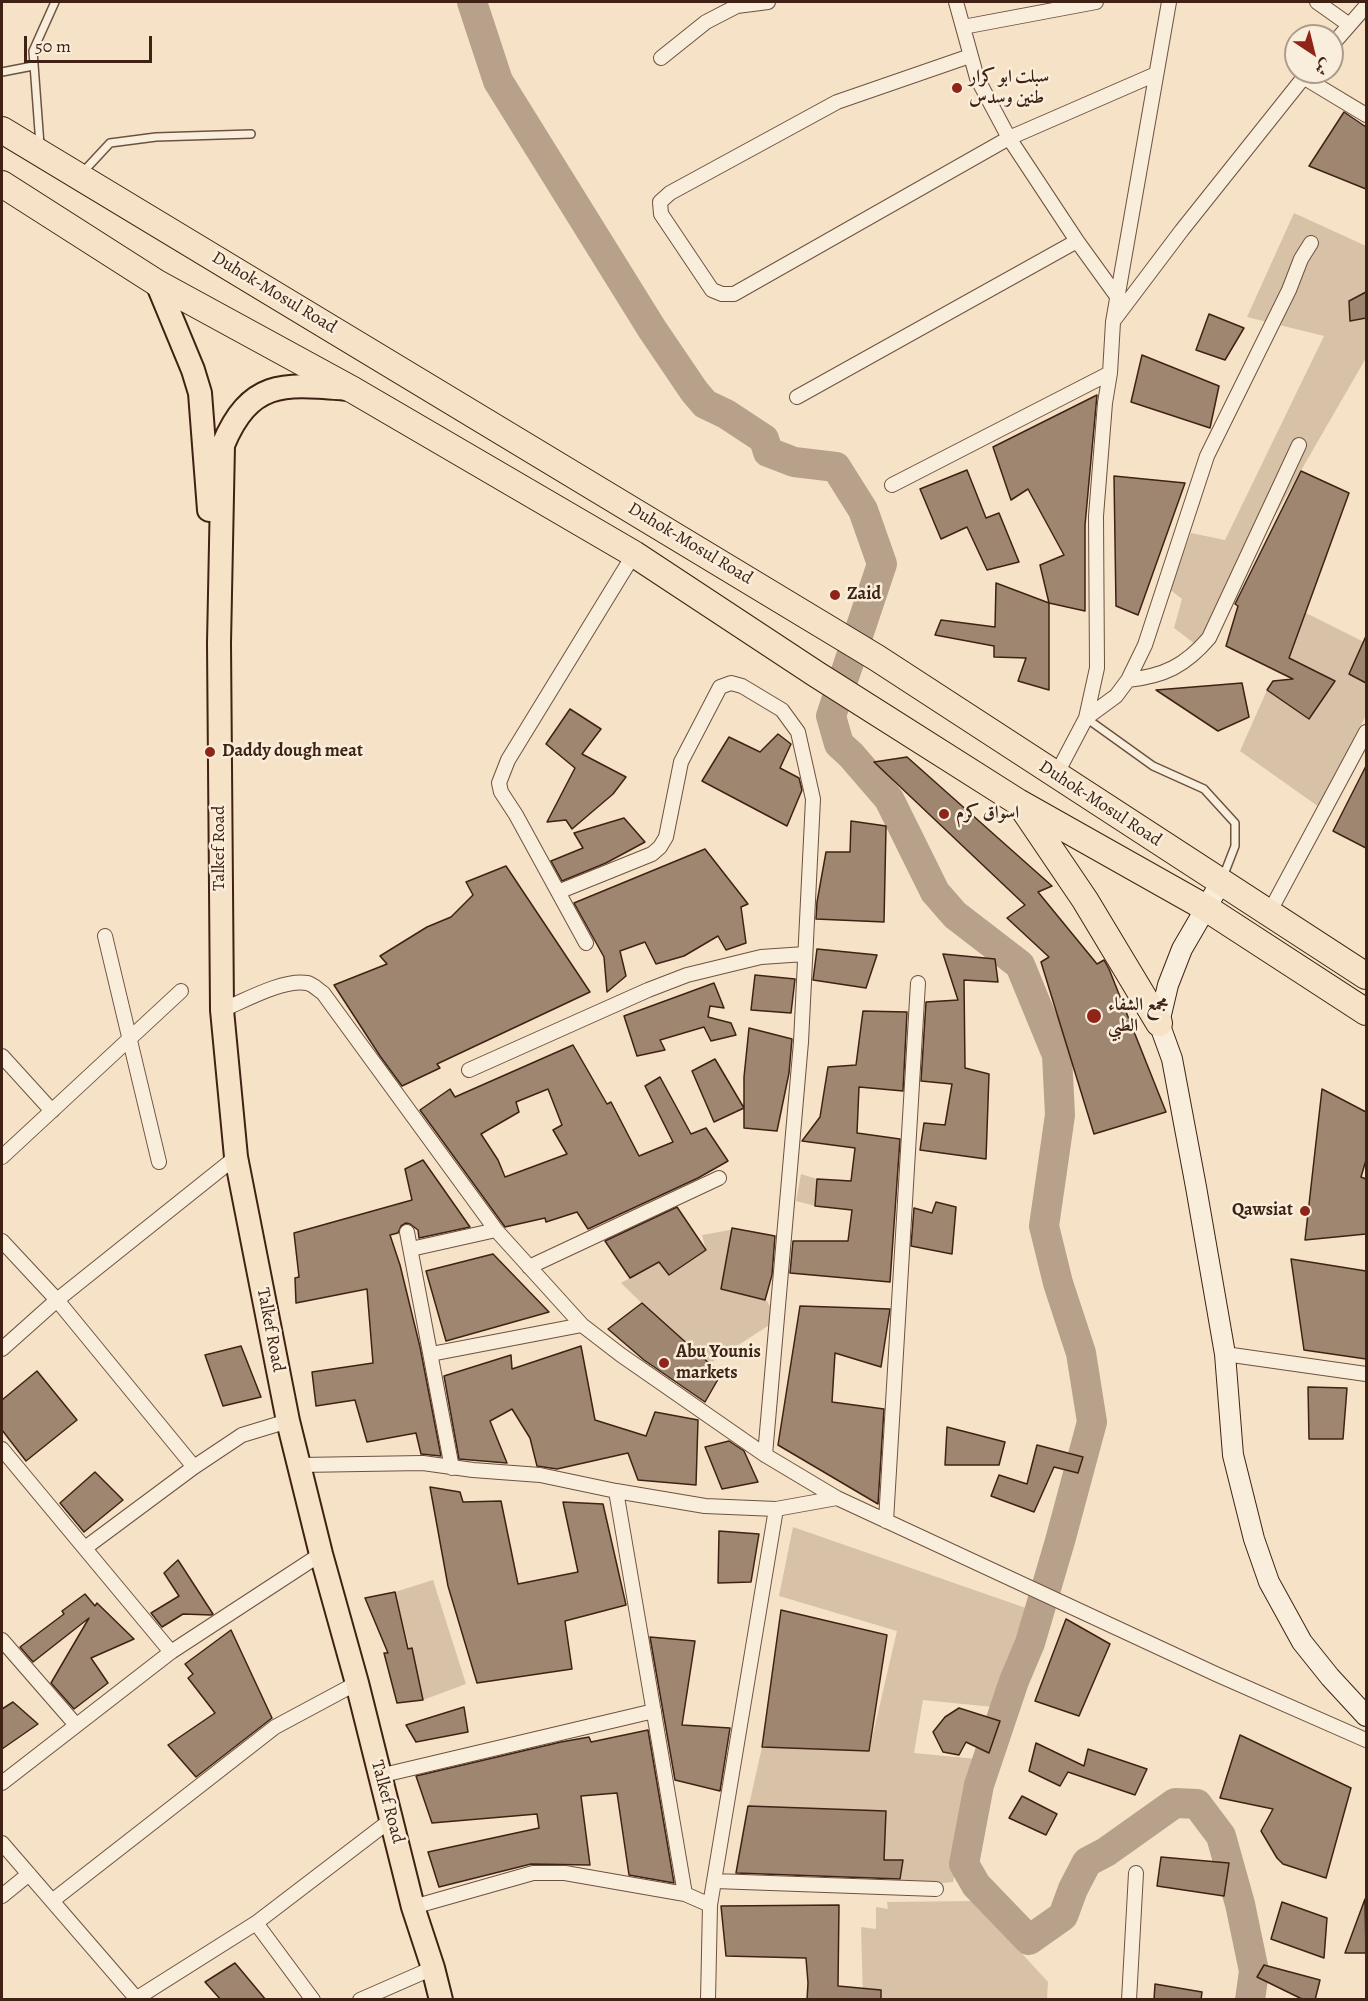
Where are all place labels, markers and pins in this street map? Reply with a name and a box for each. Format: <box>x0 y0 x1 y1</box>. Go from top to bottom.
place label: سبلت ابو كرار طنين وسدس <box>969 67 1049 110</box>
marker: سبلت ابو كرار طنين وسدس <box>950 81 964 95</box>
place label: Zaid <box>847 584 881 606</box>
marker: Zaid <box>828 588 842 602</box>
place label: Daddy dough meat <box>222 741 363 763</box>
marker: Daddy dough meat <box>203 745 217 759</box>
place label: اسواق كرم <box>956 803 1019 825</box>
marker: اسواق كرم <box>937 807 951 821</box>
place label: مجمع الشفاء الطبي <box>1108 995 1168 1038</box>
marker: مجمع الشفاء الطبي <box>1085 1007 1103 1025</box>
place label: Qawsiat <box>1232 1200 1293 1222</box>
marker: Qawsiat <box>1298 1204 1312 1218</box>
place label: Abu Younis markets <box>676 1342 761 1384</box>
marker: Abu Younis markets <box>657 1356 671 1370</box>

